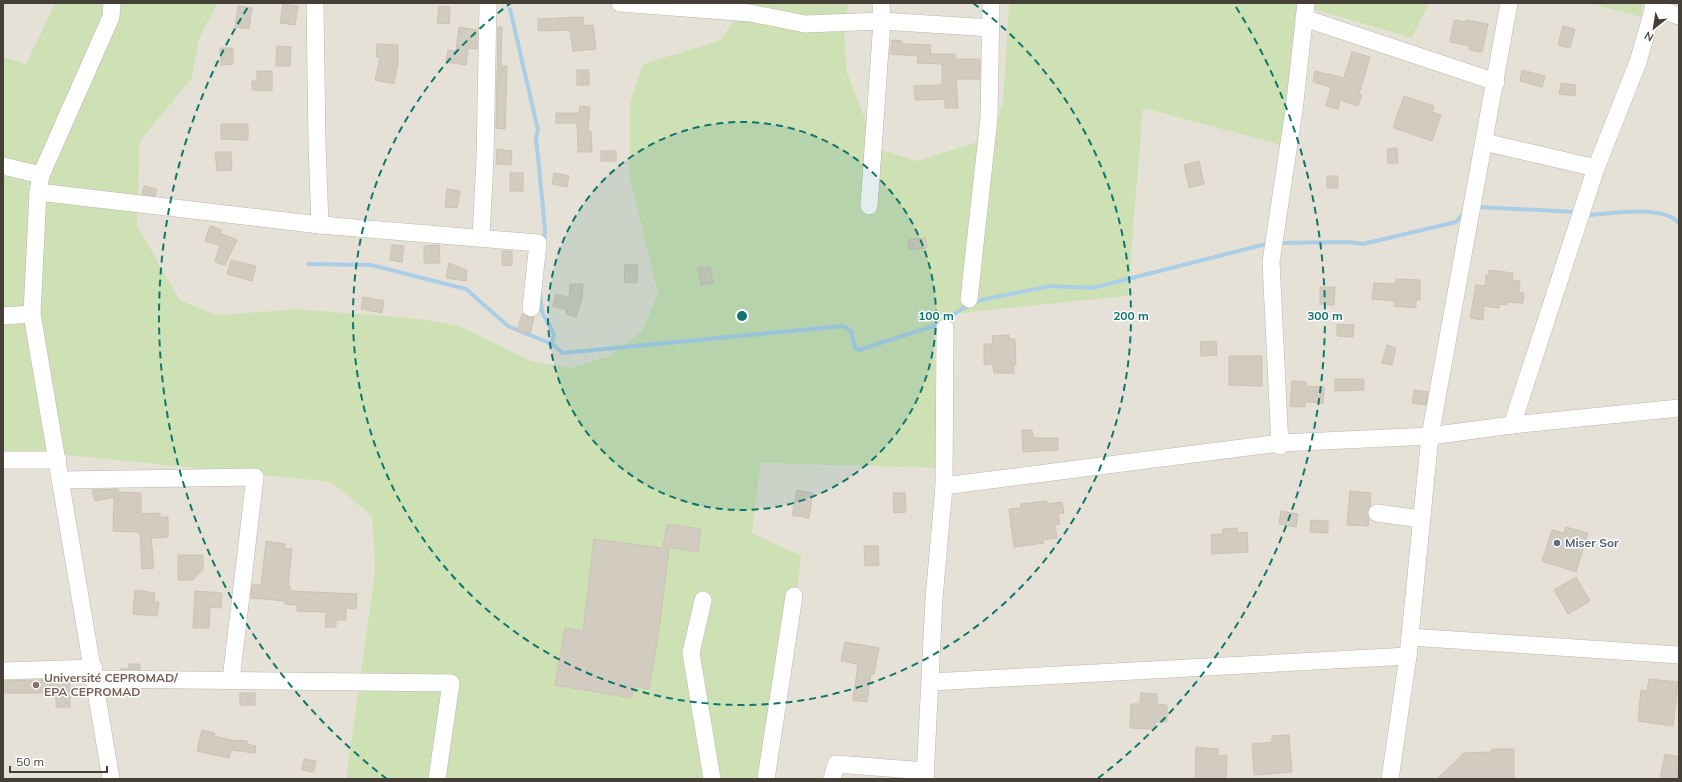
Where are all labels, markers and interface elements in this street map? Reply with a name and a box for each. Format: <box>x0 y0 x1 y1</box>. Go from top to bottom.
north arrow <box>1634 8 1674 48</box>
text: N <box>1642 29 1656 45</box>
text: 100 m <box>918 308 954 323</box>
text: 200 m <box>1113 308 1149 323</box>
text: 300 m <box>1307 308 1343 323</box>
centre of rings <box>735 309 749 323</box>
place label: Miser Sor <box>1565 535 1619 550</box>
marker: Miser Sor <box>1552 538 1562 548</box>
place label: Université CEPROMAD/ EPA CEPROMAD <box>44 670 179 699</box>
marker: Université CEPROMAD/ EPA CEPROMAD <box>31 680 41 690</box>
scale bar <box>10 748 107 774</box>
text: 50 m <box>16 754 44 769</box>

